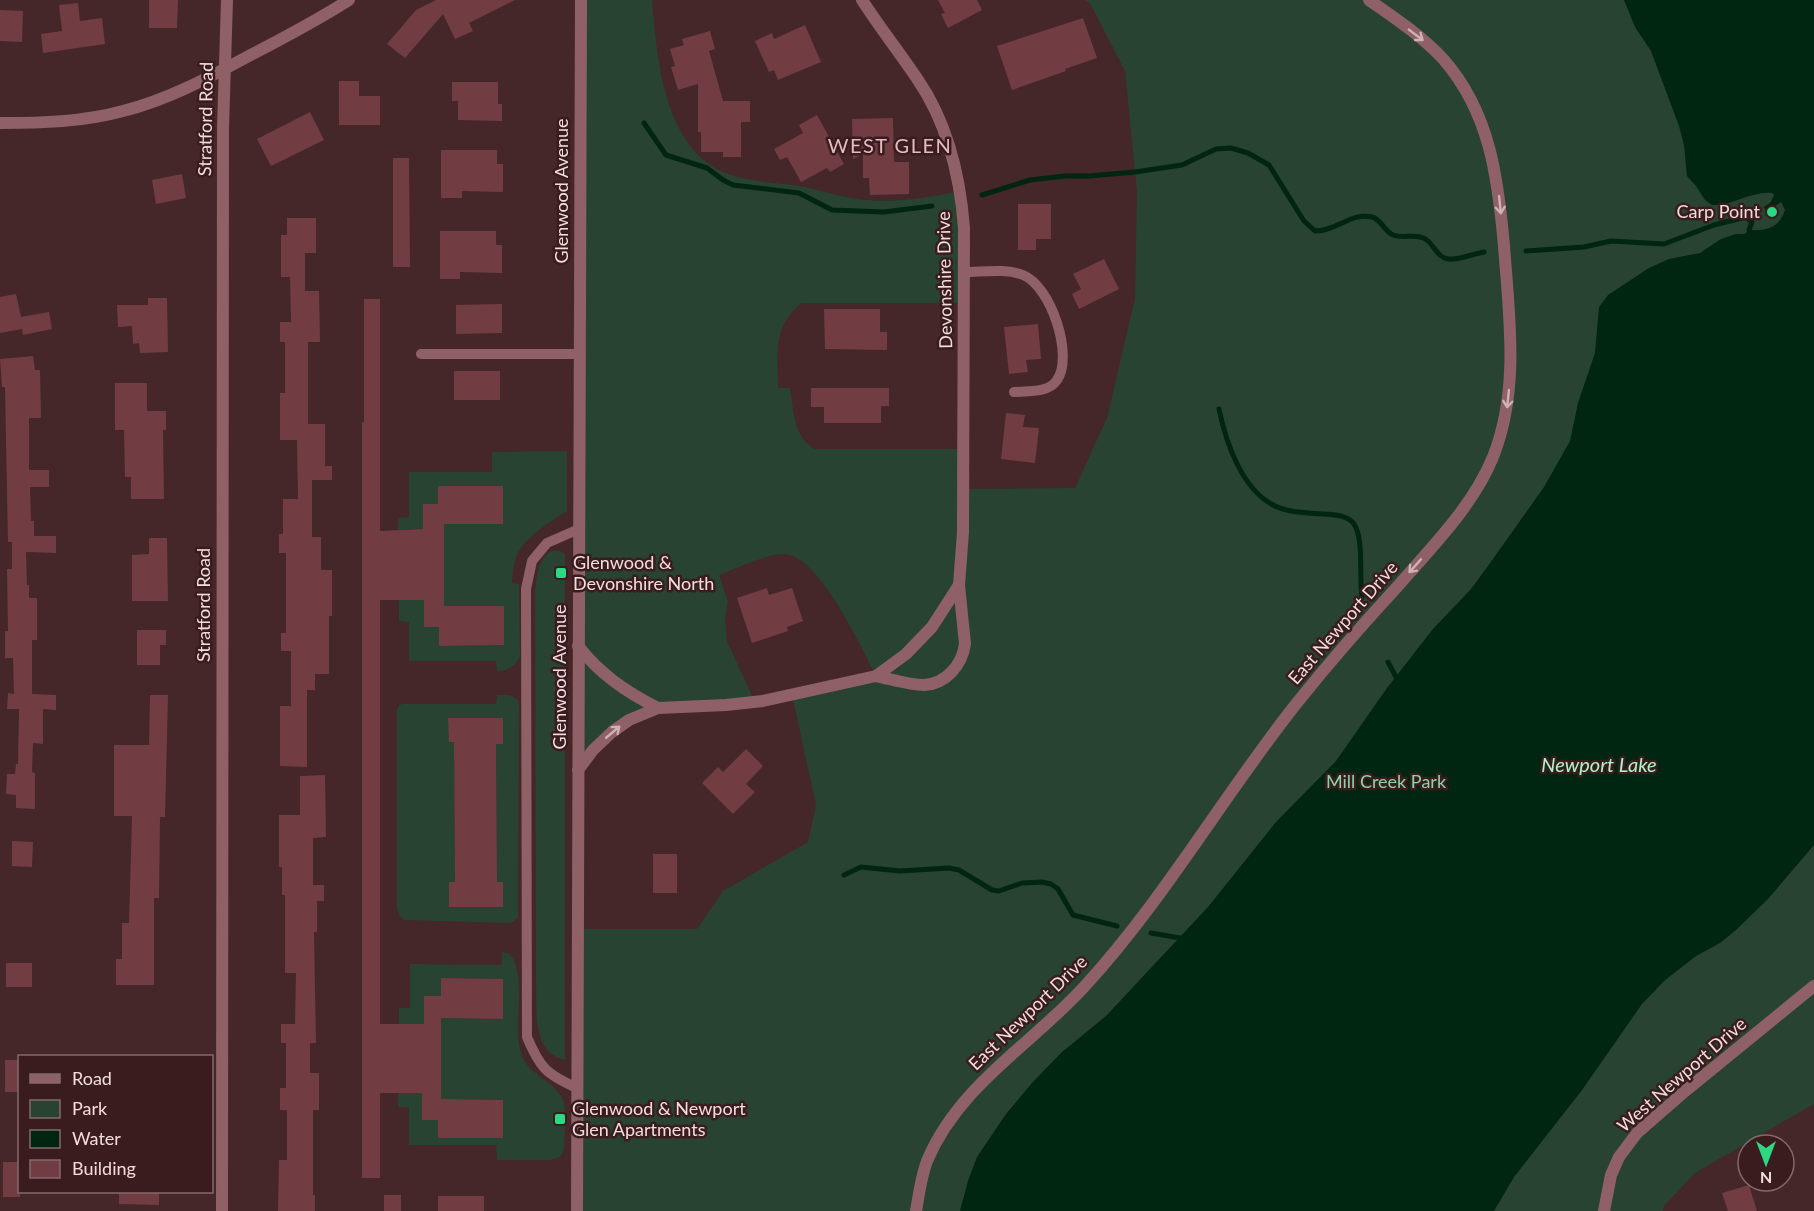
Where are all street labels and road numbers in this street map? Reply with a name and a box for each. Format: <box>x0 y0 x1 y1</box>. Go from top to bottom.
street label: Stratford Road <box>193 62 217 176</box>
street label: Glenwood Avenue <box>550 119 572 263</box>
street label: Devonshire Drive <box>932 211 956 349</box>
street label: Stratford Road <box>192 548 214 662</box>
street label: East Newport Drive <box>1283 556 1402 688</box>
street label: Glenwood Avenue <box>548 605 570 749</box>
street label: East Newport Drive <box>964 950 1091 1074</box>
street label: West Newport Drive <box>1612 1012 1750 1136</box>

